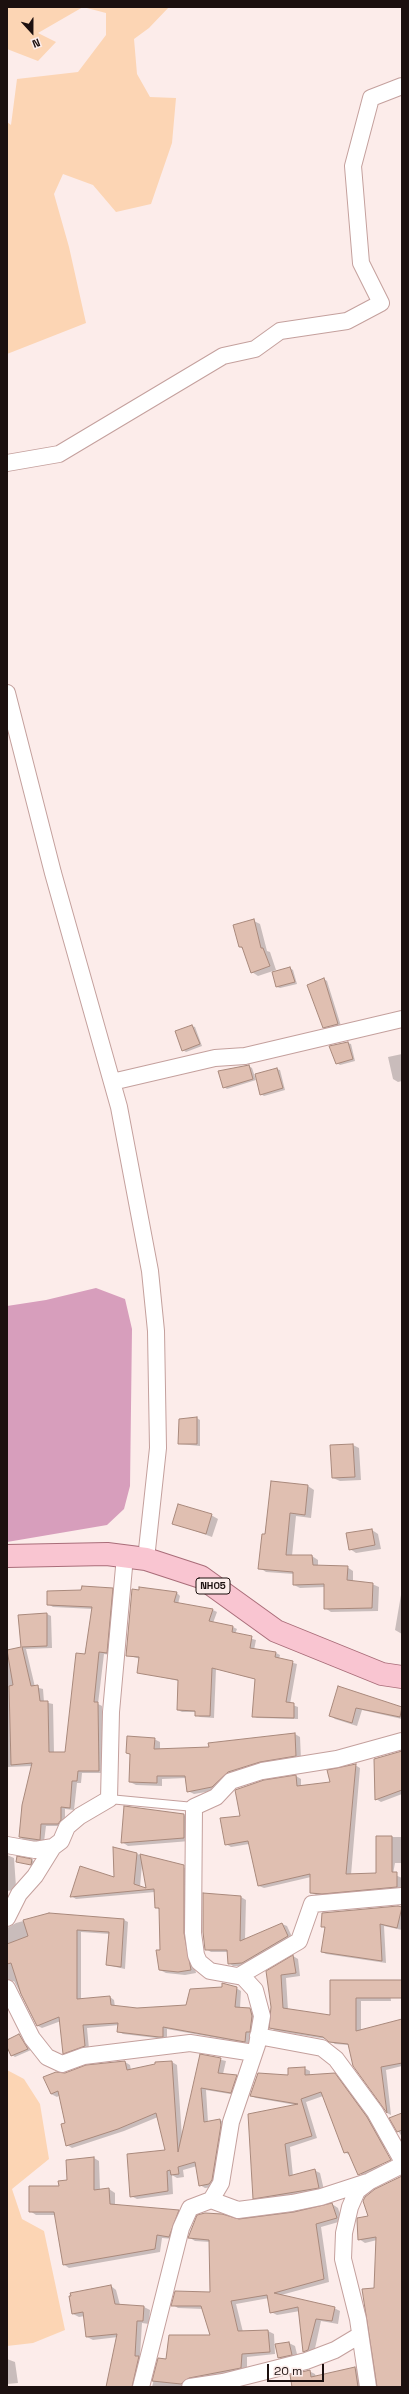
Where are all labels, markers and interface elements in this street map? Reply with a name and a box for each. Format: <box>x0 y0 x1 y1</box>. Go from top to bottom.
north arrow <box>12 12 52 52</box>
text: N <box>30 35 42 51</box>
road number: NH05 <box>196 1578 230 1594</box>
scale bar <box>269 2356 326 2382</box>
text: 20 m <box>274 2363 302 2379</box>

